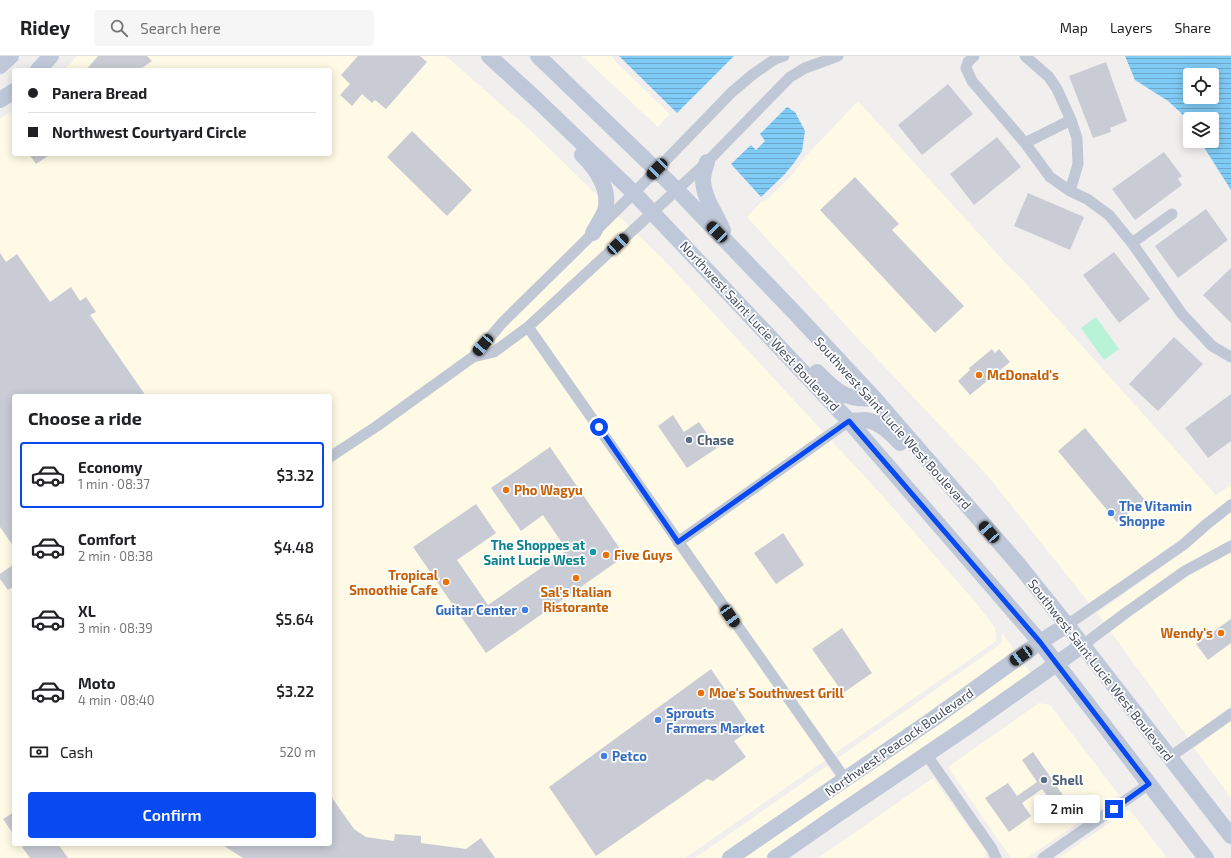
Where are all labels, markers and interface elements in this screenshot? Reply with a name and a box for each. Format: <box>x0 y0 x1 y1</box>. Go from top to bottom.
search box <box>94 10 374 46</box>
text: Ridey <box>20 16 70 39</box>
icon: search <box>108 17 130 39</box>
text: Search here <box>140 19 221 37</box>
text: Map <box>1060 19 1088 36</box>
text: Layers <box>1110 19 1152 36</box>
text: Share <box>1174 19 1211 36</box>
map controls <box>1183 68 1219 148</box>
button: locate <box>1183 68 1219 104</box>
text: Panera Bread <box>52 84 147 102</box>
button: layers <box>1183 112 1219 148</box>
text: Northwest Courtyard Circle <box>52 123 247 141</box>
car <box>644 156 670 182</box>
car <box>704 219 730 245</box>
car <box>605 231 631 257</box>
street label: Northwest Saint Lucie West Boulevard <box>677 238 843 414</box>
car <box>471 332 495 358</box>
street label: Southwest Saint Lucie West Boulevard <box>811 333 975 513</box>
place label: McDonald's <box>987 367 1059 383</box>
marker: McDonald's <box>974 370 984 380</box>
text: Choose a ride <box>28 407 142 429</box>
route start <box>590 418 608 436</box>
place label: Chase <box>697 432 734 448</box>
marker: Chase <box>684 435 694 445</box>
icon: car <box>30 457 66 493</box>
text: Economy <box>78 458 143 476</box>
text: $3.32 <box>276 466 314 484</box>
text: 1 min · 08:37 <box>78 476 150 492</box>
place label: Pho Wagyu <box>514 482 583 498</box>
marker: Pho Wagyu <box>501 485 511 495</box>
place label: The Vitamin Shoppe <box>1119 498 1192 529</box>
marker: The Vitamin Shoppe <box>1106 508 1116 518</box>
car <box>977 519 1001 545</box>
icon: car <box>30 529 66 565</box>
text: Comfort <box>78 530 136 548</box>
place label: The Shoppes at Saint Lucie West <box>483 537 586 568</box>
text: $4.48 <box>274 538 314 556</box>
marker: The Shoppes at Saint Lucie West <box>588 547 598 557</box>
place label: Five Guys <box>614 547 673 563</box>
text: 2 min · 08:38 <box>78 548 153 564</box>
marker: Five Guys <box>601 550 611 560</box>
place label: Tropical Smoothie Cafe <box>349 567 439 598</box>
marker: Sal's Italian Ristorante <box>571 573 581 583</box>
street label: Southwest Saint Lucie West Boulevard <box>1025 576 1177 764</box>
marker: Tropical Smoothie Cafe <box>441 577 451 587</box>
place label: Sal's Italian Ristorante <box>540 584 612 615</box>
icon: car <box>30 601 66 637</box>
text: XL <box>78 602 96 620</box>
place label: Guitar Center <box>435 602 517 618</box>
car <box>718 603 742 629</box>
marker: Guitar Center <box>520 605 530 615</box>
text: $5.64 <box>276 610 314 628</box>
text: 3 min · 08:39 <box>78 620 153 636</box>
place label: Wendy's <box>1161 625 1213 641</box>
marker: Wendy's <box>1216 628 1226 638</box>
car <box>1008 644 1034 668</box>
icon: car <box>30 673 66 709</box>
text: Moto <box>78 674 116 692</box>
text: $3.22 <box>276 682 314 700</box>
place label: Moe's Southwest Grill <box>709 685 845 701</box>
street label: Northwest Peacock Boulevard <box>822 685 976 799</box>
marker: Moe's Southwest Grill <box>696 688 706 698</box>
text: 4 min · 08:40 <box>78 692 155 708</box>
place label: Sprouts Farmers Market <box>666 705 765 736</box>
marker: Sprouts Farmers Market <box>653 715 663 725</box>
icon: cash <box>28 741 50 763</box>
text: Cash <box>60 743 93 761</box>
text: 520 m <box>280 744 316 760</box>
place label: Petco <box>612 748 647 764</box>
marker: Petco <box>599 751 609 761</box>
place label: Shell <box>1052 772 1084 788</box>
marker: Shell <box>1039 775 1049 785</box>
button: Confirm <box>28 792 316 838</box>
callout: 2 min <box>1034 795 1100 823</box>
route end <box>1105 800 1123 818</box>
text: 2 min <box>1051 801 1083 817</box>

